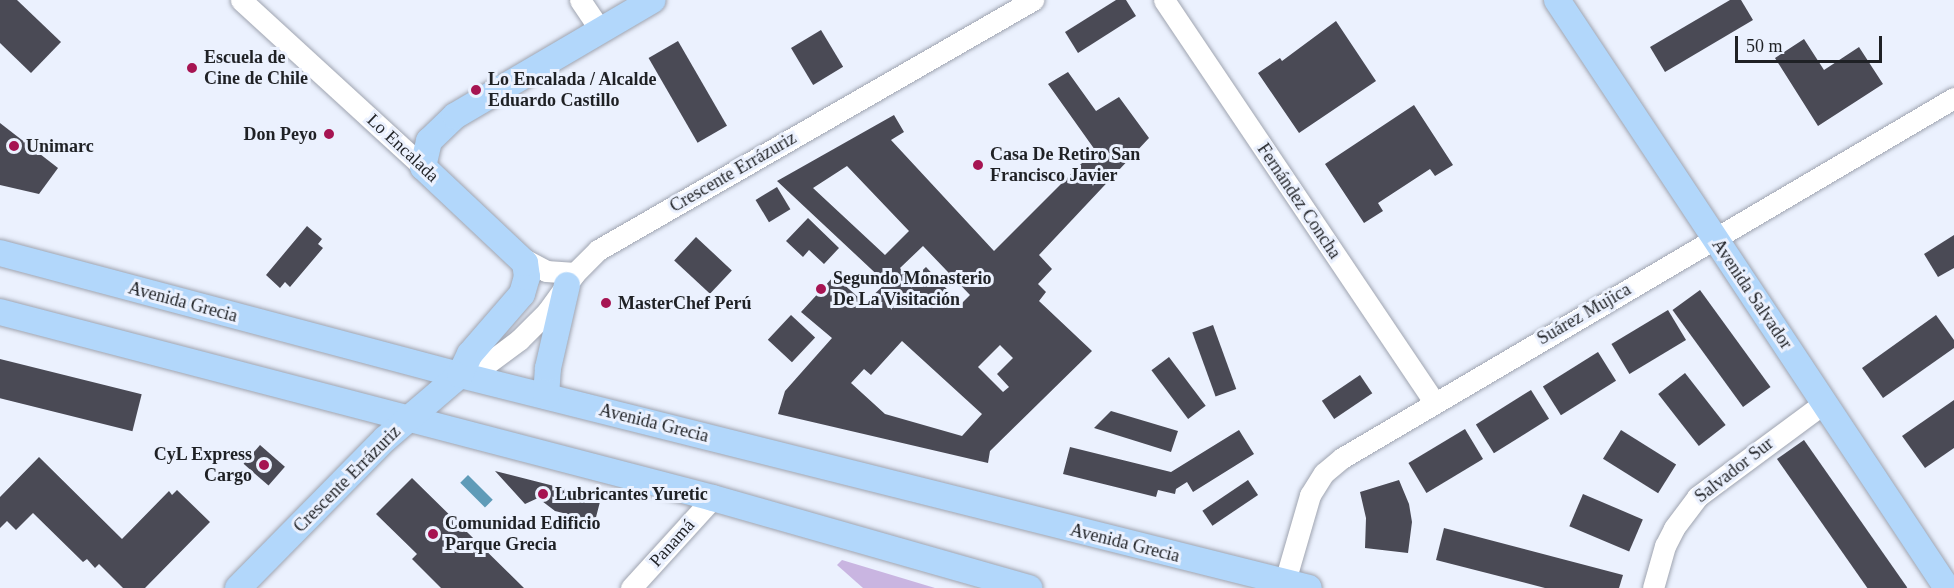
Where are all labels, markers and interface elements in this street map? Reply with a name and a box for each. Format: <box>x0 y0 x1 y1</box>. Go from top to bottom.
scale bar <box>1738 24 1885 62</box>
text: 50 m <box>1746 36 1783 56</box>
place label: Escuela de Cine de Chile <box>204 47 308 90</box>
marker: Escuela de Cine de Chile <box>185 61 199 75</box>
place label: Lo Encalada / Alcalde Eduardo Castillo <box>488 69 658 112</box>
marker: Lo Encalada / Alcalde Eduardo Castillo <box>469 83 483 97</box>
street label: Lo Encalada <box>363 109 443 187</box>
place label: Don Peyo <box>244 123 317 145</box>
marker: Don Peyo <box>322 127 336 141</box>
street label: Crescente Errázuriz <box>666 127 800 217</box>
place label: Unimarc <box>26 135 94 157</box>
marker: Unimarc <box>7 139 21 153</box>
street label: Fernández Concha <box>1252 139 1346 263</box>
place label: Casa De Retiro San Francisco Javier <box>990 144 1140 186</box>
marker: Casa De Retiro San Francisco Javier <box>971 158 985 172</box>
street label: Avenida Salvador <box>1707 235 1797 353</box>
place label: Segundo Monasterio De La Visitación <box>833 268 992 310</box>
street label: Avenida Grecia <box>126 277 240 327</box>
street label: Suárez Mujica <box>1533 279 1635 349</box>
marker: Segundo Monasterio De La Visitación <box>814 282 828 296</box>
place label: MasterChef Perú <box>618 292 751 314</box>
marker: MasterChef Perú <box>599 296 613 310</box>
street label: Avenida Grecia <box>597 399 711 447</box>
street label: Crescente Errázuriz <box>289 421 405 537</box>
street label: Salvador Sur <box>1691 433 1777 507</box>
place label: CyL Express Cargo <box>153 444 252 486</box>
marker: CyL Express Cargo <box>257 458 271 472</box>
place label: Lubricantes Yuretic <box>555 483 709 505</box>
marker: Lubricantes Yuretic <box>536 487 550 501</box>
place label: Comunidad Edificio Parque Grecia <box>445 513 601 556</box>
street label: Panamá <box>645 515 699 571</box>
street label: Avenida Grecia <box>1068 519 1182 567</box>
marker: Comunidad Edificio Parque Grecia <box>426 527 440 541</box>

